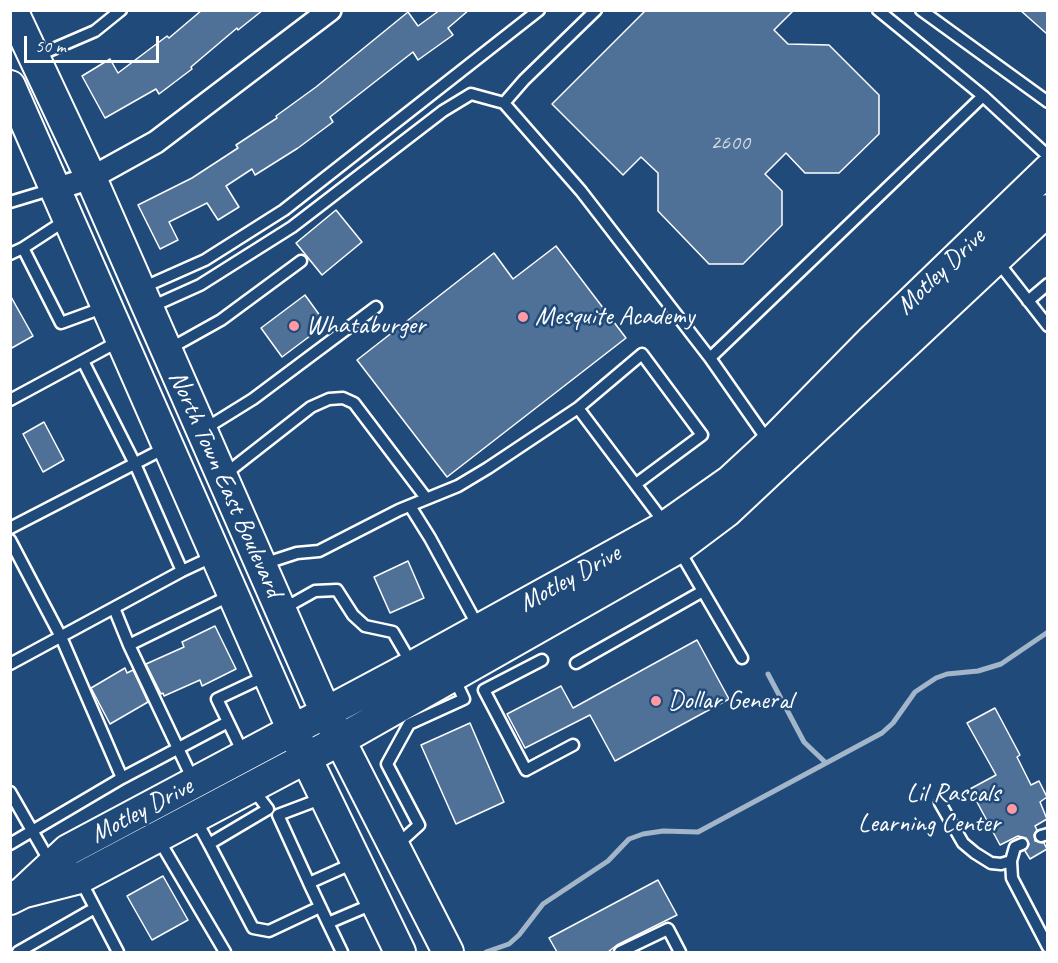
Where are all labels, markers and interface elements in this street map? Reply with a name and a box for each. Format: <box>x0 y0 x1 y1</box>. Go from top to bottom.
scale bar <box>27 24 162 62</box>
text: 50 m <box>35 35 66 57</box>
house number: 2600 <box>710 130 750 156</box>
street label: Motley Drive <box>890 222 992 322</box>
place label: Mesquite Academy <box>535 301 694 333</box>
place label: Whataburger <box>306 310 425 342</box>
marker: Mesquite Academy <box>516 310 530 324</box>
marker: Whataburger <box>287 319 301 333</box>
street label: North Town East Boulevard <box>161 366 289 602</box>
street label: Motley Drive <box>514 538 626 620</box>
place label: Dollar General <box>668 685 793 717</box>
marker: Dollar General <box>649 694 663 708</box>
street label: Motley Drive <box>86 771 198 851</box>
place label: Lil Rascals Learning Center <box>858 778 1000 840</box>
marker: Lil Rascals Learning Center <box>1005 802 1019 816</box>

